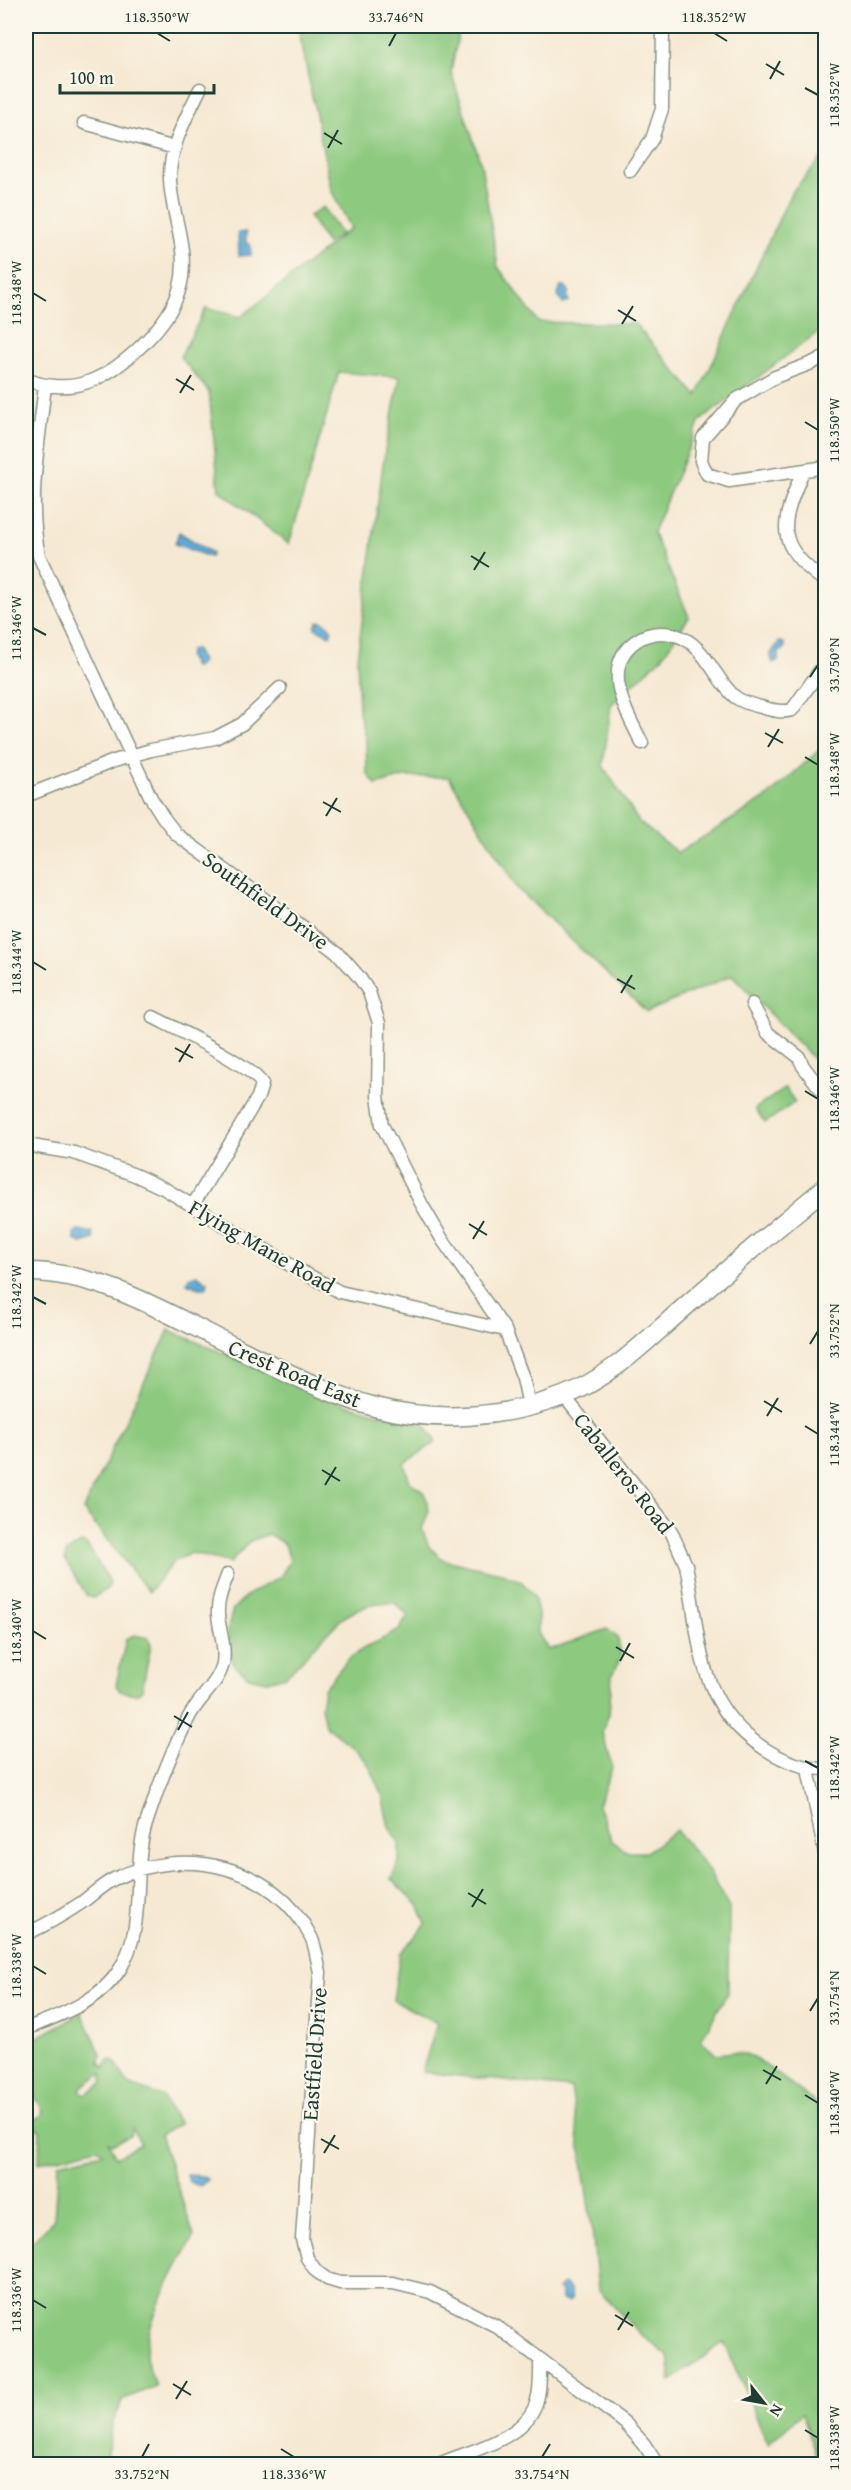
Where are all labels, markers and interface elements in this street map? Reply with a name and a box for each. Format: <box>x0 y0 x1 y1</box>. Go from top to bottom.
text: 118.350°W <box>124 6 190 27</box>
text: 33.746°N <box>369 6 424 27</box>
text: 118.352°W <box>681 6 747 27</box>
scale bar <box>60 57 214 95</box>
text: 118.352°W <box>823 62 844 128</box>
text: 100 m <box>69 64 114 91</box>
text: 118.348°W <box>5 260 26 326</box>
text: 118.350°W <box>823 397 844 463</box>
text: 118.346°W <box>5 595 26 661</box>
text: 33.750°N <box>823 637 844 692</box>
text: 118.348°W <box>823 732 844 798</box>
street label: Southfield Drive <box>196 843 336 957</box>
text: 118.344°W <box>5 929 26 995</box>
text: 118.346°W <box>823 1066 844 1132</box>
street label: Flying Mane Road <box>183 1191 341 1301</box>
text: 118.342°W <box>5 1264 26 1330</box>
text: 33.752°N <box>823 1303 844 1358</box>
street label: Crest Road East <box>224 1331 366 1415</box>
text: 118.344°W <box>823 1401 844 1467</box>
street label: Caballeros Road <box>566 1405 682 1541</box>
text: 118.340°W <box>5 1598 26 1664</box>
text: 118.342°W <box>823 1735 844 1801</box>
text: 118.338°W <box>5 1933 26 1999</box>
text: 33.754°N <box>823 1970 844 2025</box>
street label: Eastfield Drive <box>293 1986 335 2122</box>
text: 118.340°W <box>823 2070 844 2136</box>
text: 118.336°W <box>5 2267 26 2333</box>
north arrow <box>734 2373 794 2433</box>
text: N <box>764 2400 790 2422</box>
text: 118.338°W <box>823 2405 844 2471</box>
text: 33.752°N <box>115 2463 170 2484</box>
text: 118.336°W <box>261 2463 327 2484</box>
text: 33.754°N <box>515 2463 570 2484</box>

